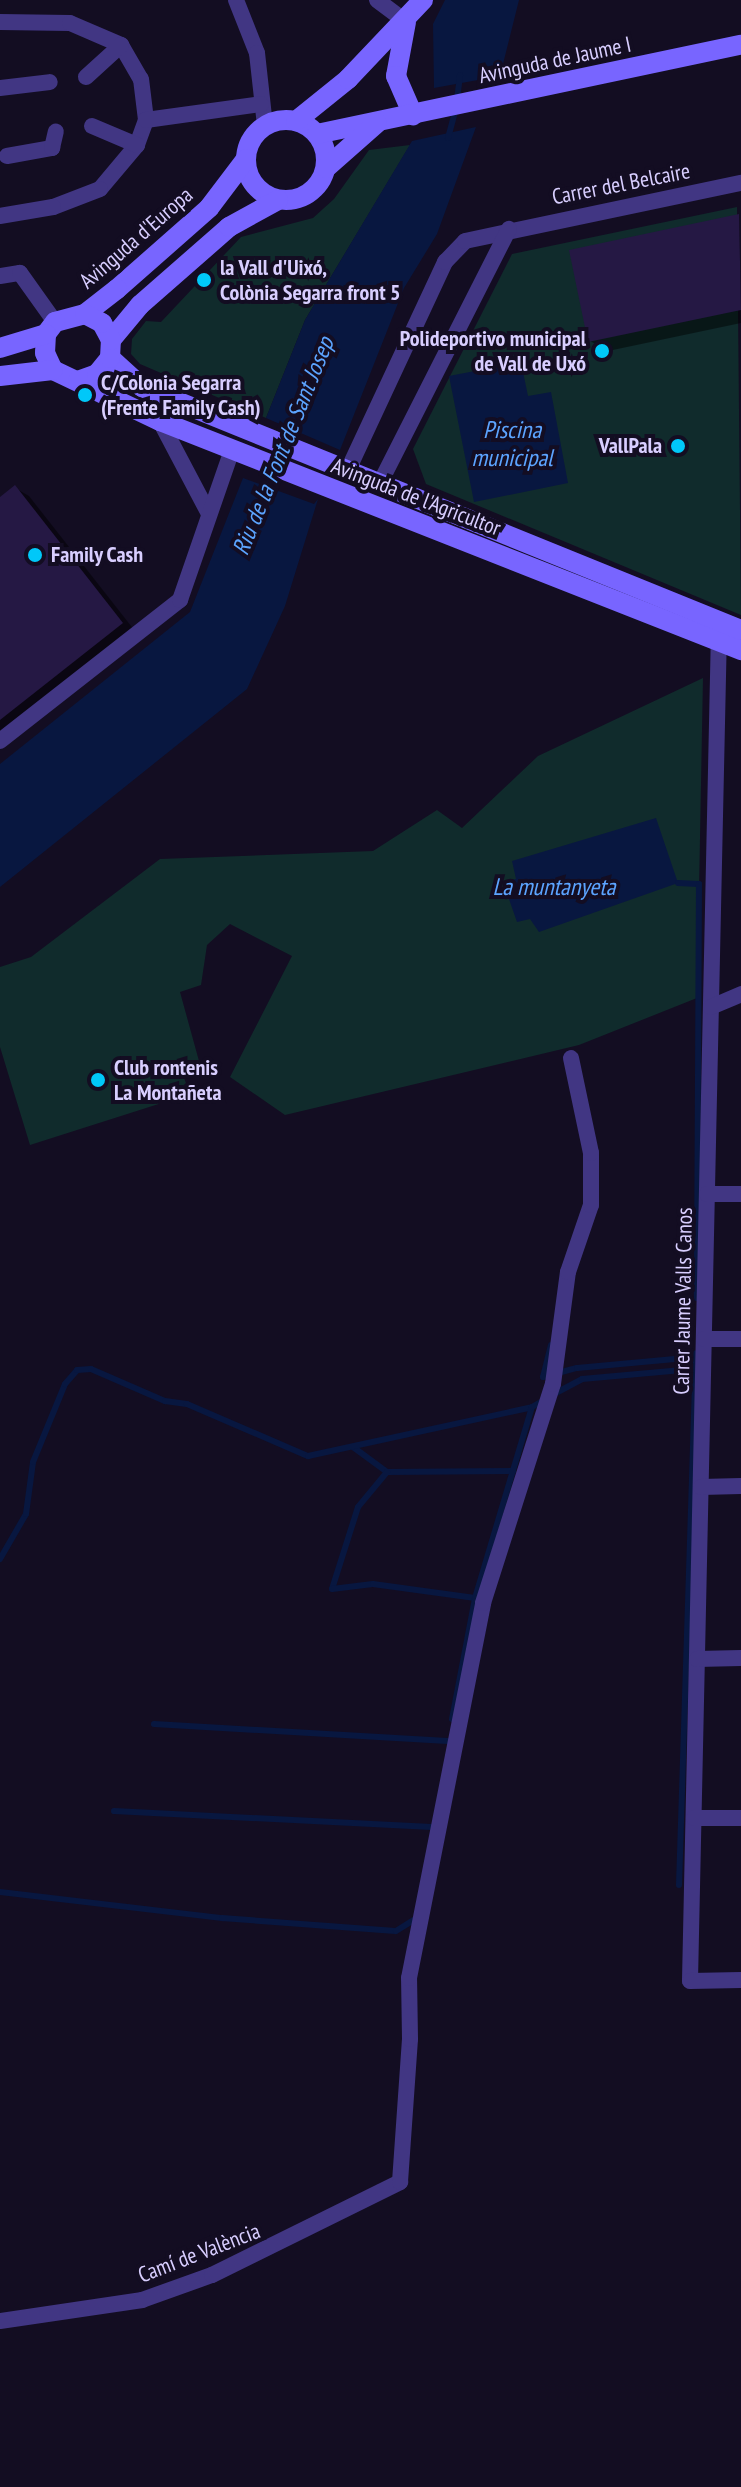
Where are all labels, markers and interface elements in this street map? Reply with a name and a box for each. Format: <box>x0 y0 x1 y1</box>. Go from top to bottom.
street label: Avinguda de Jaume I <box>477 31 633 89</box>
street label: Carrer del Belcaire <box>550 158 692 210</box>
street label: Avinguda d'Europa <box>74 182 198 294</box>
place label: la Vall d'Uixó, Colònia Segarra front 5 <box>220 254 401 306</box>
marker: la Vall d'Uixó, Colònia Segarra front 5 <box>195 271 213 289</box>
place label: Polideportivo municipal de Vall de Uxó <box>400 325 586 376</box>
water label: Riu de la Font de Sant Josep <box>226 333 340 559</box>
marker: Polideportivo municipal de Vall de Uxó <box>593 342 611 360</box>
place label: C/Colonia Segarra (Frente Family Cash) <box>101 369 262 420</box>
marker: C/Colonia Segarra (Frente Family Cash) <box>76 386 94 404</box>
water label: Piscina municipal <box>471 416 553 472</box>
place label: VallPala <box>599 433 662 459</box>
marker: VallPala <box>669 437 687 455</box>
street label: Avinguda de l'Agricultor <box>328 453 504 541</box>
place label: Family Cash <box>51 542 144 568</box>
marker: Family Cash <box>26 546 44 564</box>
water label: La muntanyeta <box>493 873 615 901</box>
place label: Club rontenis La Montañeta <box>114 1054 221 1106</box>
marker: Club rontenis La Montañeta <box>89 1071 107 1089</box>
street label: Carrer Jaume Valls Canos <box>668 1207 698 1395</box>
street label: Camí de València <box>134 2218 264 2288</box>

